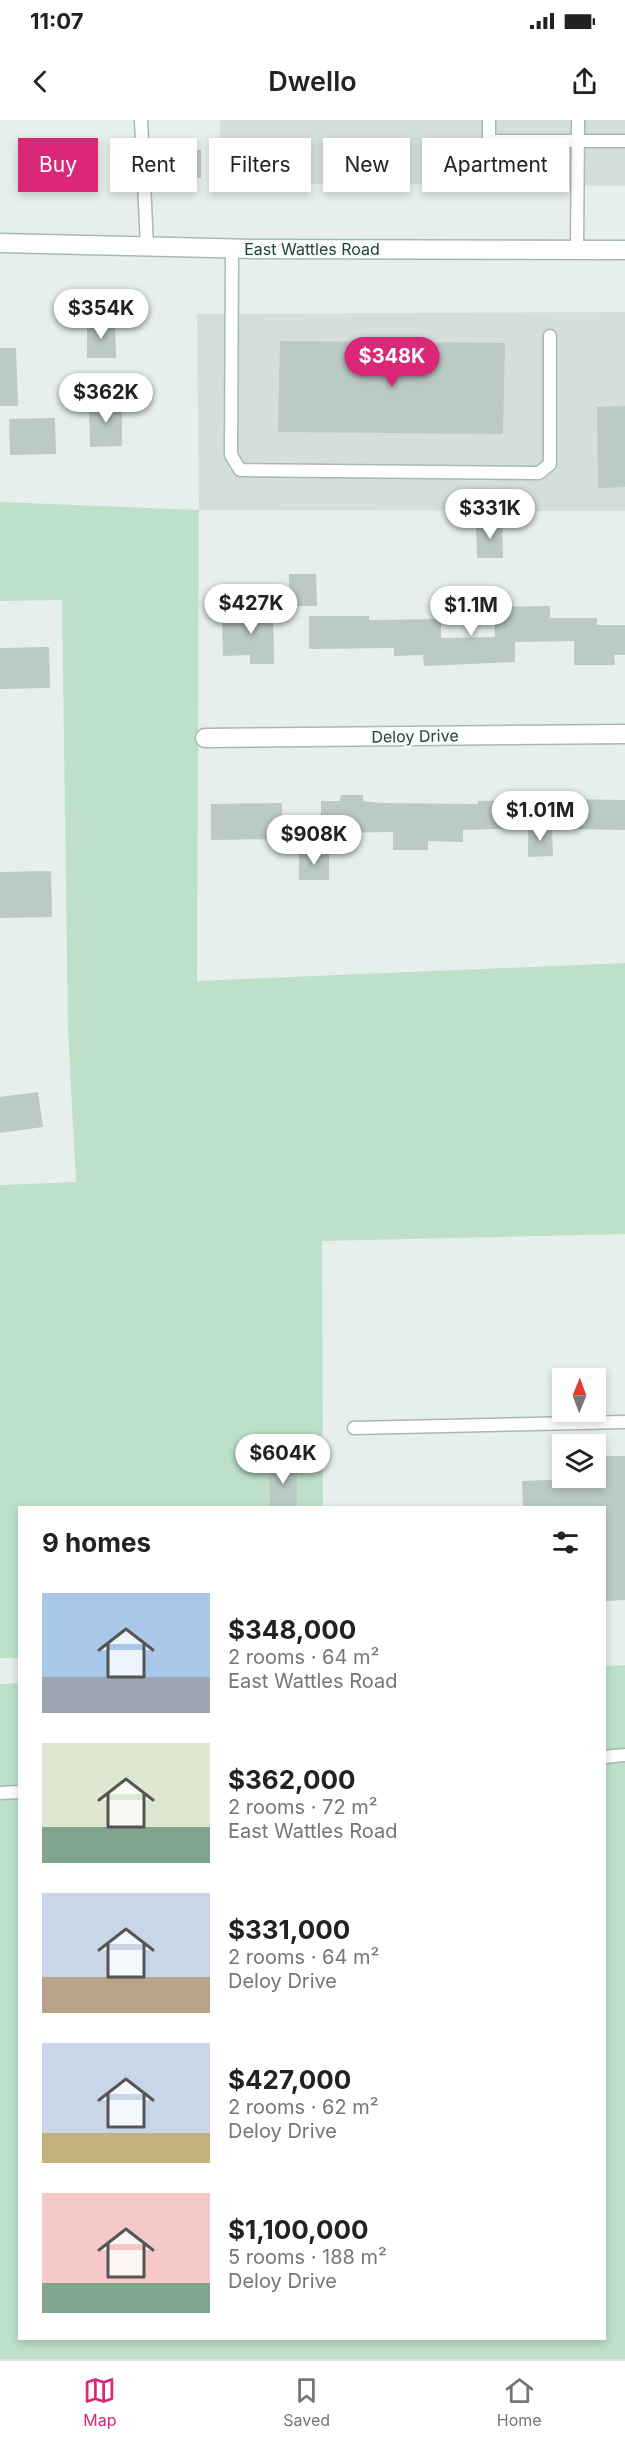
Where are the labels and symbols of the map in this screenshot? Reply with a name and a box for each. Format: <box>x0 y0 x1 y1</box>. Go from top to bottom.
street label: East Wattles Road <box>244 239 380 259</box>
pin: $354K <box>59 289 143 340</box>
pin: $348K <box>350 337 434 388</box>
pin: $362K <box>64 373 148 424</box>
pin: $331K <box>448 489 532 540</box>
pin: $427K <box>209 584 293 635</box>
pin: $1.1M <box>429 586 513 637</box>
street label: Deloy Drive <box>371 725 459 747</box>
pin: $1.01M <box>491 791 589 842</box>
pin: $908K <box>272 815 356 866</box>
north arrow <box>552 1368 606 1422</box>
pin: $604K <box>241 1434 325 1485</box>

